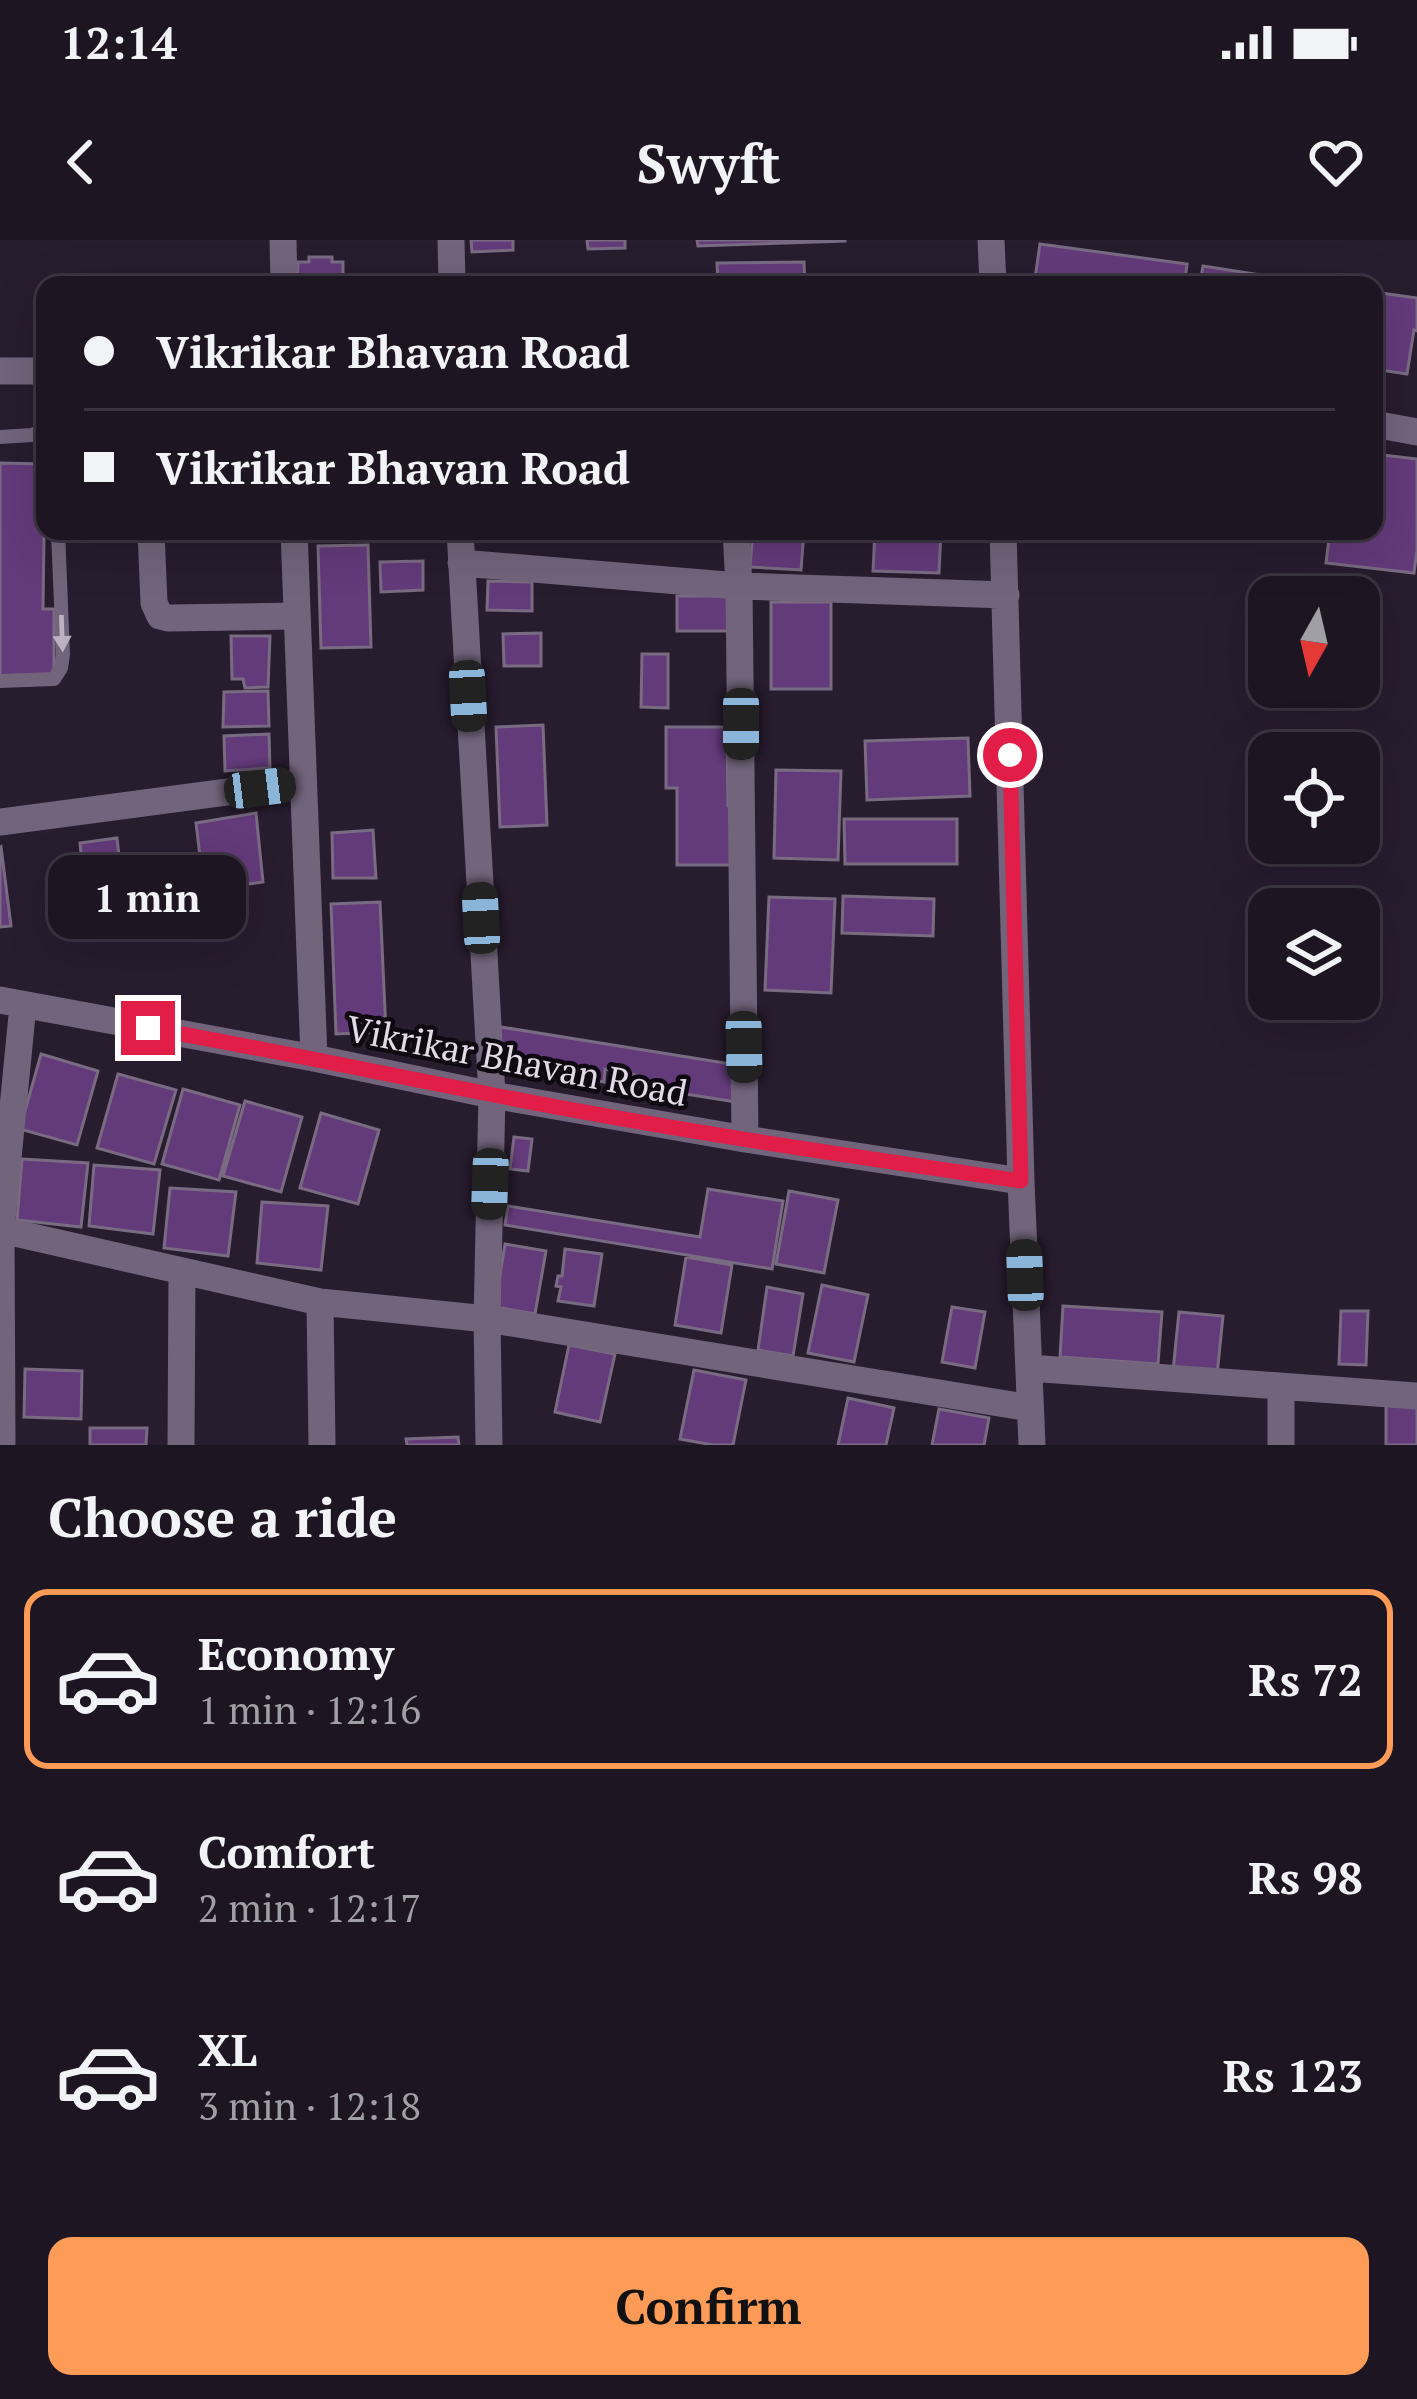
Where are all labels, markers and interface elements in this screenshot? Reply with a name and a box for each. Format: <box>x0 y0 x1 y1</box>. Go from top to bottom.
text: 12:14 <box>60 12 177 72</box>
text: Swyft <box>637 127 780 198</box>
icon: back <box>48 129 114 195</box>
icon: heart <box>1303 129 1369 195</box>
text: Vikrikar Bhavan Road <box>156 321 630 381</box>
text: Vikrikar Bhavan Road <box>156 437 630 497</box>
north arrow <box>1248 576 1380 708</box>
map controls <box>1248 576 1380 1020</box>
one-way arrow <box>53 615 72 653</box>
car <box>448 659 488 733</box>
car <box>723 688 759 760</box>
route start <box>983 728 1037 782</box>
button: locate <box>1248 732 1380 864</box>
car <box>222 766 298 810</box>
callout: 1 min <box>49 854 247 938</box>
text: 1 min <box>94 871 200 923</box>
car <box>461 881 501 955</box>
button: layers <box>1248 888 1380 1020</box>
route end <box>121 1001 175 1055</box>
street label: Vikrikar Bhavan Road <box>343 1004 691 1116</box>
car <box>725 1011 763 1083</box>
car <box>471 1147 509 1221</box>
car <box>1006 1238 1044 1312</box>
text: Choose a ride <box>48 1481 397 1552</box>
text: Economy <box>198 1623 394 1683</box>
icon: car <box>54 1625 162 1733</box>
text: Rs 72 <box>1248 1649 1363 1709</box>
text: 1 min · 12:16 <box>198 1683 421 1735</box>
text: Comfort <box>198 1821 375 1881</box>
icon: car <box>54 1823 162 1931</box>
text: Rs 98 <box>1248 1847 1363 1907</box>
text: 2 min · 12:17 <box>198 1881 421 1933</box>
text: XL <box>198 2019 257 2079</box>
icon: car <box>54 2021 162 2129</box>
text: Rs 123 <box>1223 2045 1363 2105</box>
text: 3 min · 12:18 <box>198 2079 421 2131</box>
button: Confirm <box>48 2237 1369 2375</box>

